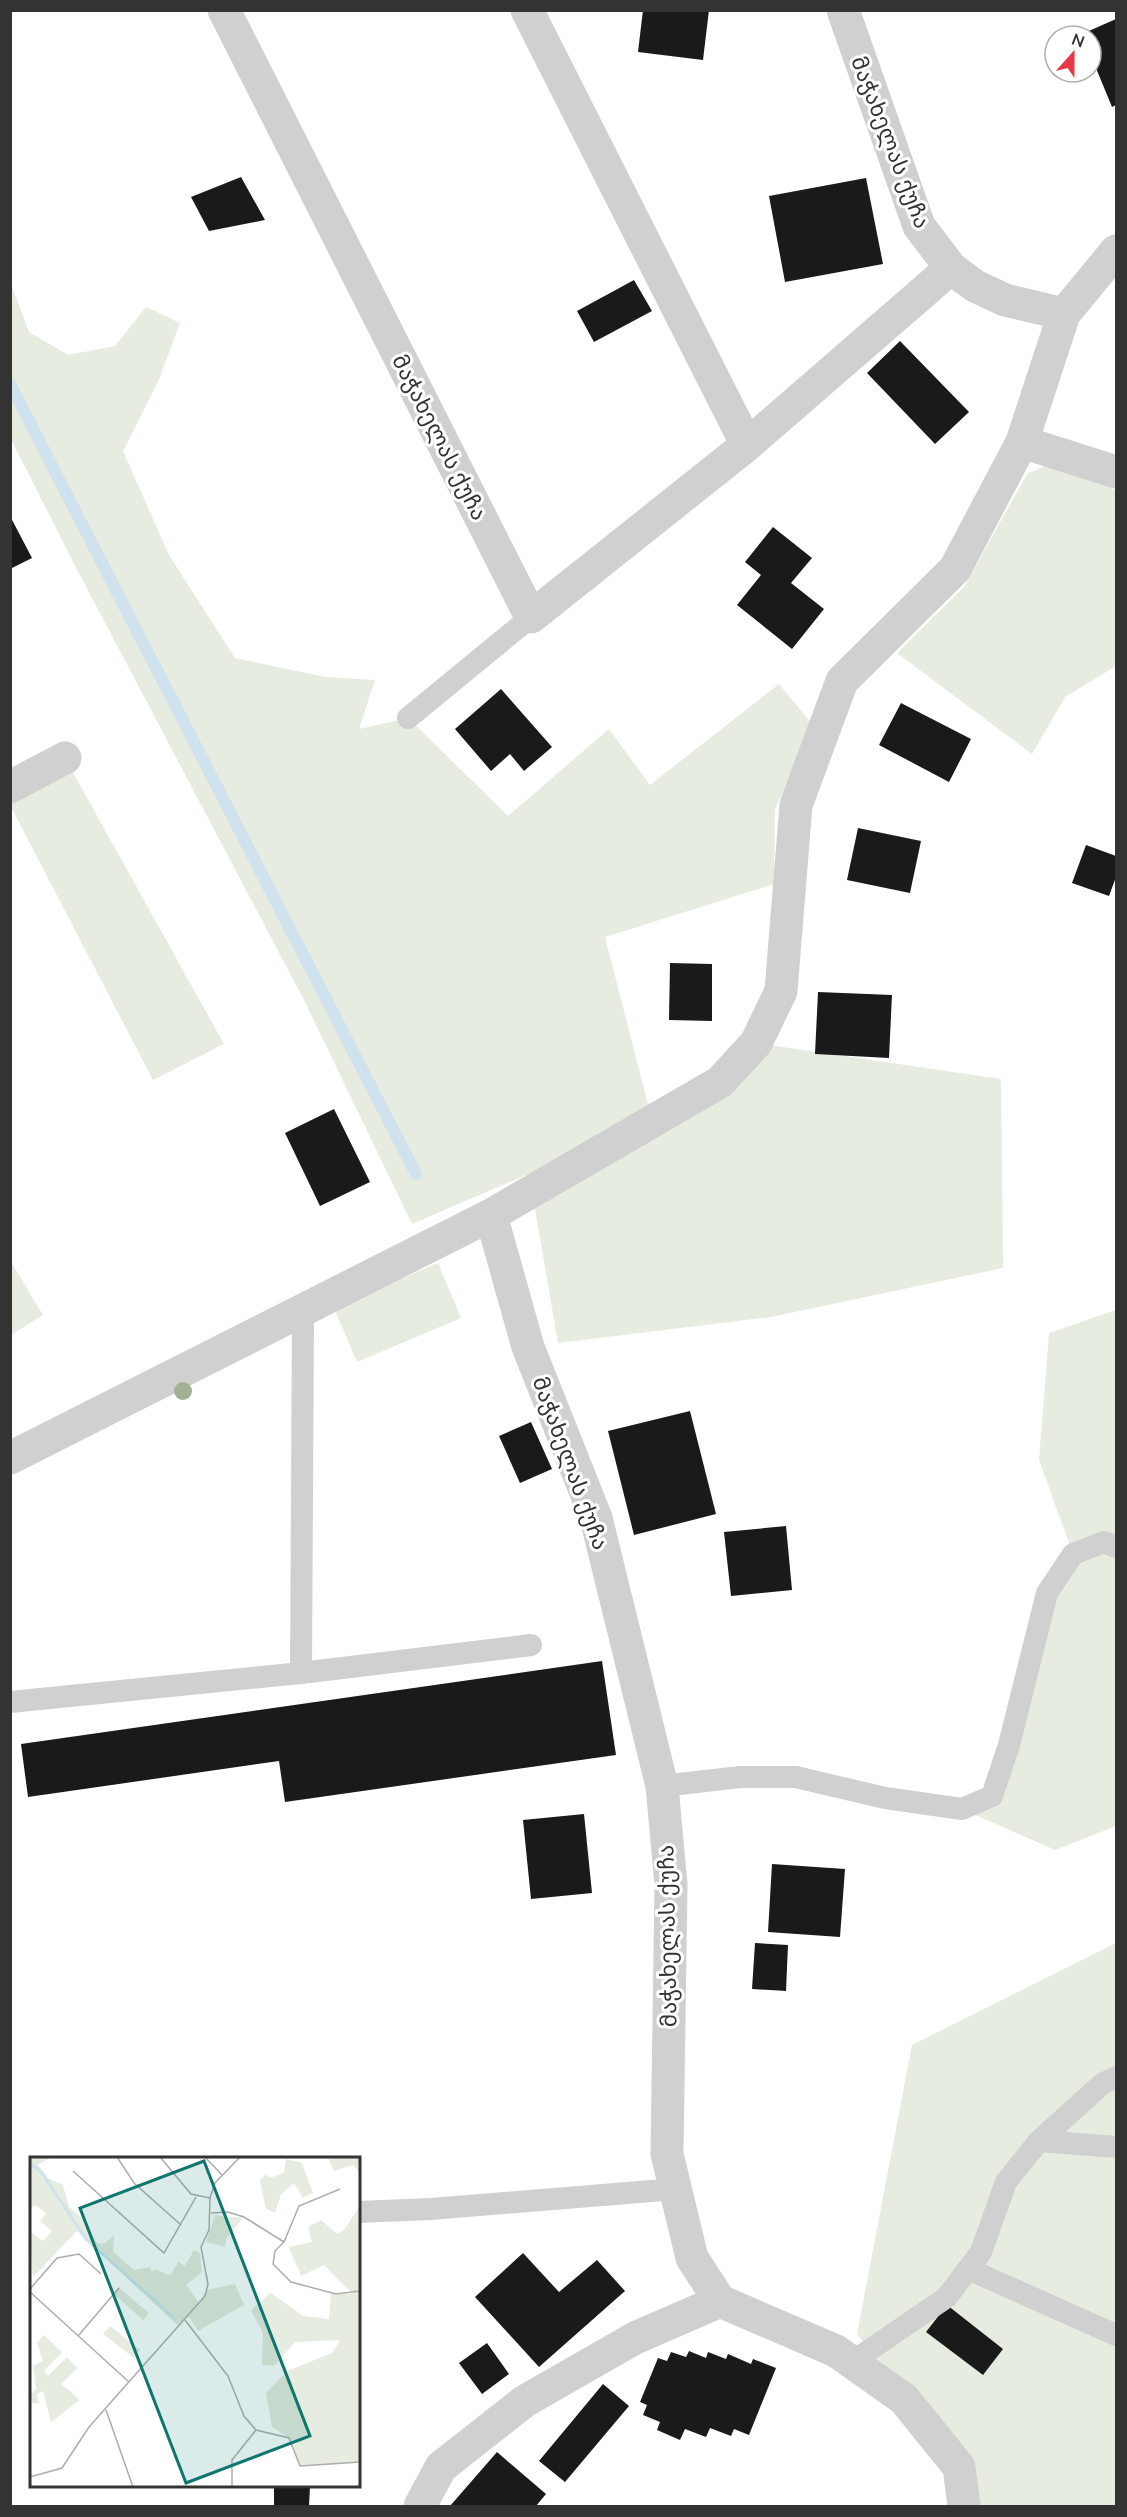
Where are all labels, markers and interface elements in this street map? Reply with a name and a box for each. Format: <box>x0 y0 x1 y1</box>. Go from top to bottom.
north arrow <box>1043 24 1103 84</box>
text: N <box>1069 28 1088 51</box>
street label: მაჭახელას ქუჩა <box>845 52 937 232</box>
street label: მაჭახელას ქუჩა <box>386 349 494 525</box>
street label: მაჭახელას ქუჩა <box>527 1372 615 1554</box>
street label: მაჭახელას ქუჩა <box>651 1845 683 2027</box>
inset map <box>30 2157 360 2487</box>

